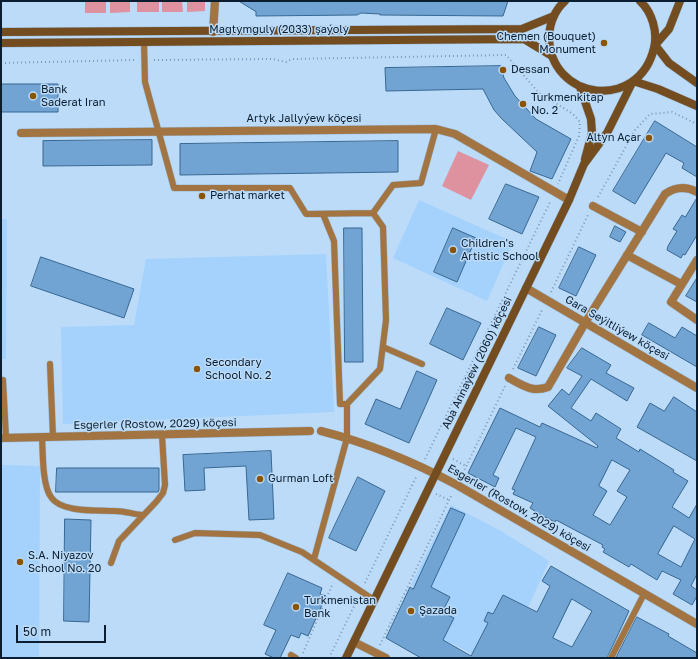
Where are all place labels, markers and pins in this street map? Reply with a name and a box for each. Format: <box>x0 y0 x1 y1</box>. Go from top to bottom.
place label: Chemen (Bouquet) Monument <box>497 30 596 56</box>
marker: Chemen (Bouquet) Monument <box>599 38 609 48</box>
place label: Dessan <box>511 63 550 77</box>
marker: Dessan <box>498 65 508 75</box>
place label: Bank Saderat Iran <box>41 83 105 109</box>
marker: Bank Saderat Iran <box>28 91 38 101</box>
place label: Turkmenkitap No. 2 <box>531 91 603 117</box>
marker: Turkmenkitap No. 2 <box>518 99 528 109</box>
place label: Altyn Açar <box>586 131 641 145</box>
marker: Altyn Açar <box>644 133 654 143</box>
place label: Perhat market <box>210 189 285 203</box>
marker: Perhat market <box>197 191 207 201</box>
place label: Children's Artistic School <box>461 237 539 263</box>
marker: Children's Artistic School <box>448 245 458 255</box>
place label: Secondary School No. 2 <box>205 356 271 382</box>
marker: Secondary School No. 2 <box>192 364 202 374</box>
place label: Gurman Loft <box>268 472 333 486</box>
marker: Gurman Loft <box>255 474 265 484</box>
place label: S.A. Niyazov School No. 20 <box>28 549 101 575</box>
marker: S.A. Niyazov School No. 20 <box>15 557 25 567</box>
place label: Turkmenistan Bank <box>304 594 376 620</box>
marker: Turkmenistan Bank <box>291 602 301 612</box>
place label: Şazada <box>419 604 457 618</box>
marker: Şazada <box>406 606 416 616</box>

